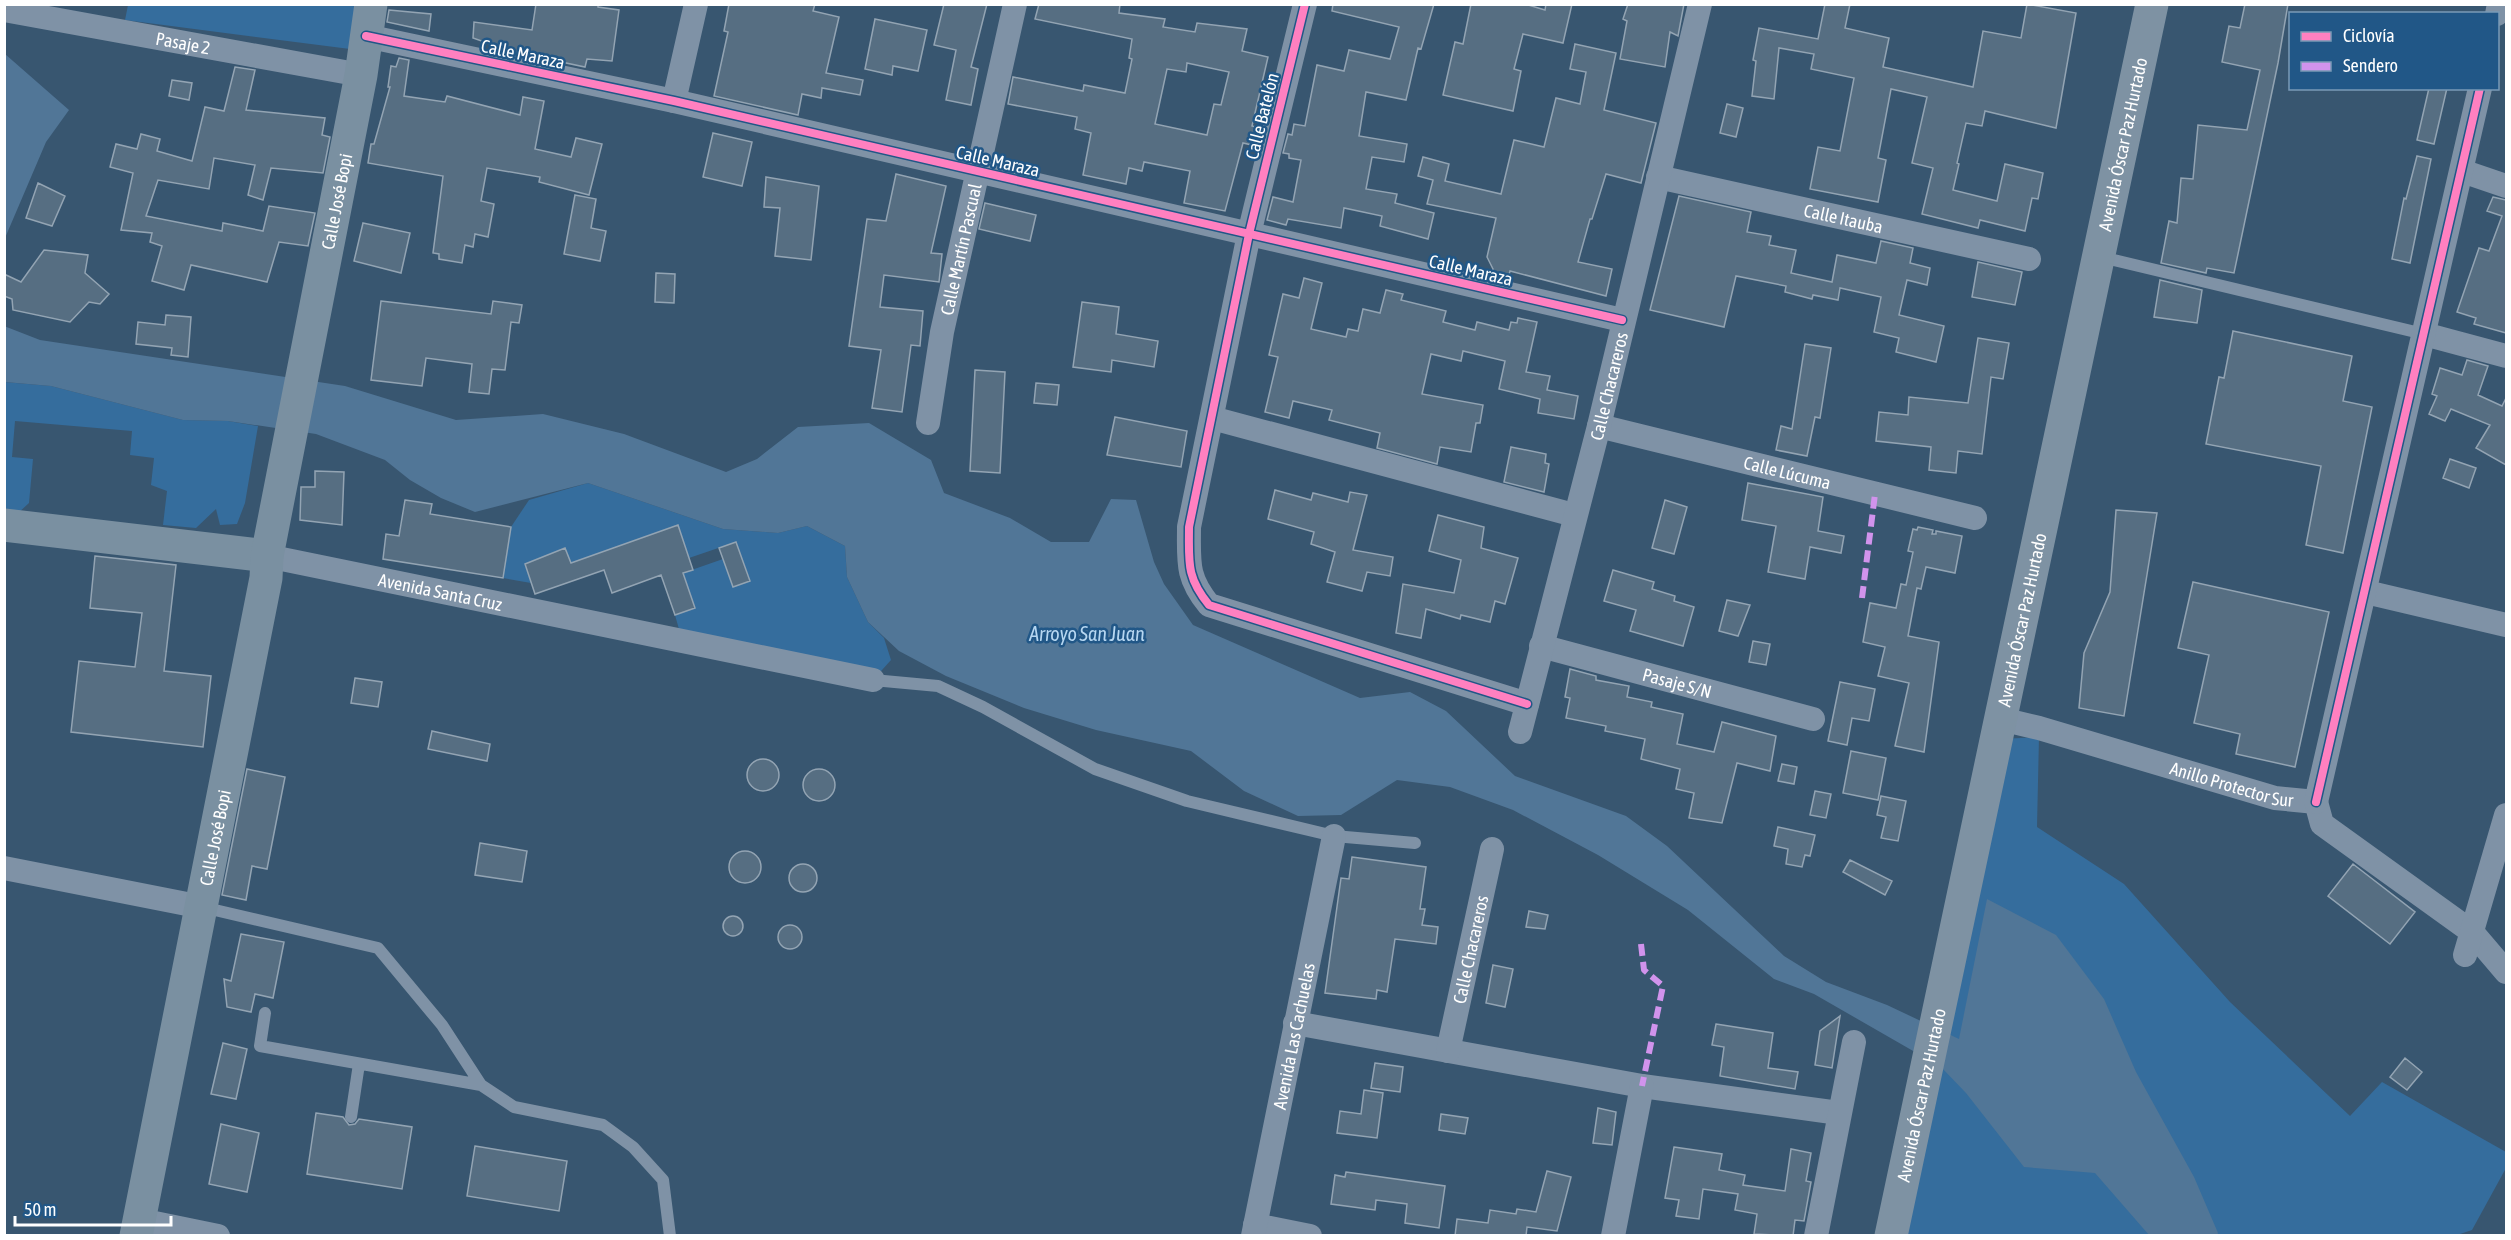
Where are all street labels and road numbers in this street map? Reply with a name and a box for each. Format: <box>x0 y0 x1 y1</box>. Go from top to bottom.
street label: Pasaje 2 <box>154 27 212 58</box>
street label: Calle Maraza <box>479 35 567 73</box>
street label: Avenida Óscar Paz Hurtado <box>2094 56 2151 233</box>
street label: Calle Batelón <box>1241 71 1283 161</box>
street label: Calle Maraza <box>954 141 1042 181</box>
street label: Calle José Bopi <box>317 152 356 251</box>
street label: Calle Martín Pascual <box>936 181 985 317</box>
street label: Calle Itauba <box>1802 199 1885 237</box>
street label: Calle Maraza <box>1427 250 1515 290</box>
street label: Calle Chacareros <box>1585 330 1632 442</box>
street label: Calle Lúcuma <box>1742 451 1833 493</box>
street label: Avenida Óscar Paz Hurtado <box>1993 531 2050 708</box>
street label: Avenida Santa Cruz <box>377 569 505 614</box>
street label: Pasaje S/N <box>1640 663 1714 702</box>
street label: Anillo Protector Sur <box>2168 757 2295 810</box>
street label: Calle José Bopi <box>195 788 234 888</box>
street label: Calle Chacareros <box>1448 893 1492 1006</box>
street label: Avenida Las Cachuelas <box>1268 961 1319 1111</box>
street label: Avenida Óscar Paz Hurtado <box>1892 1006 1949 1184</box>

